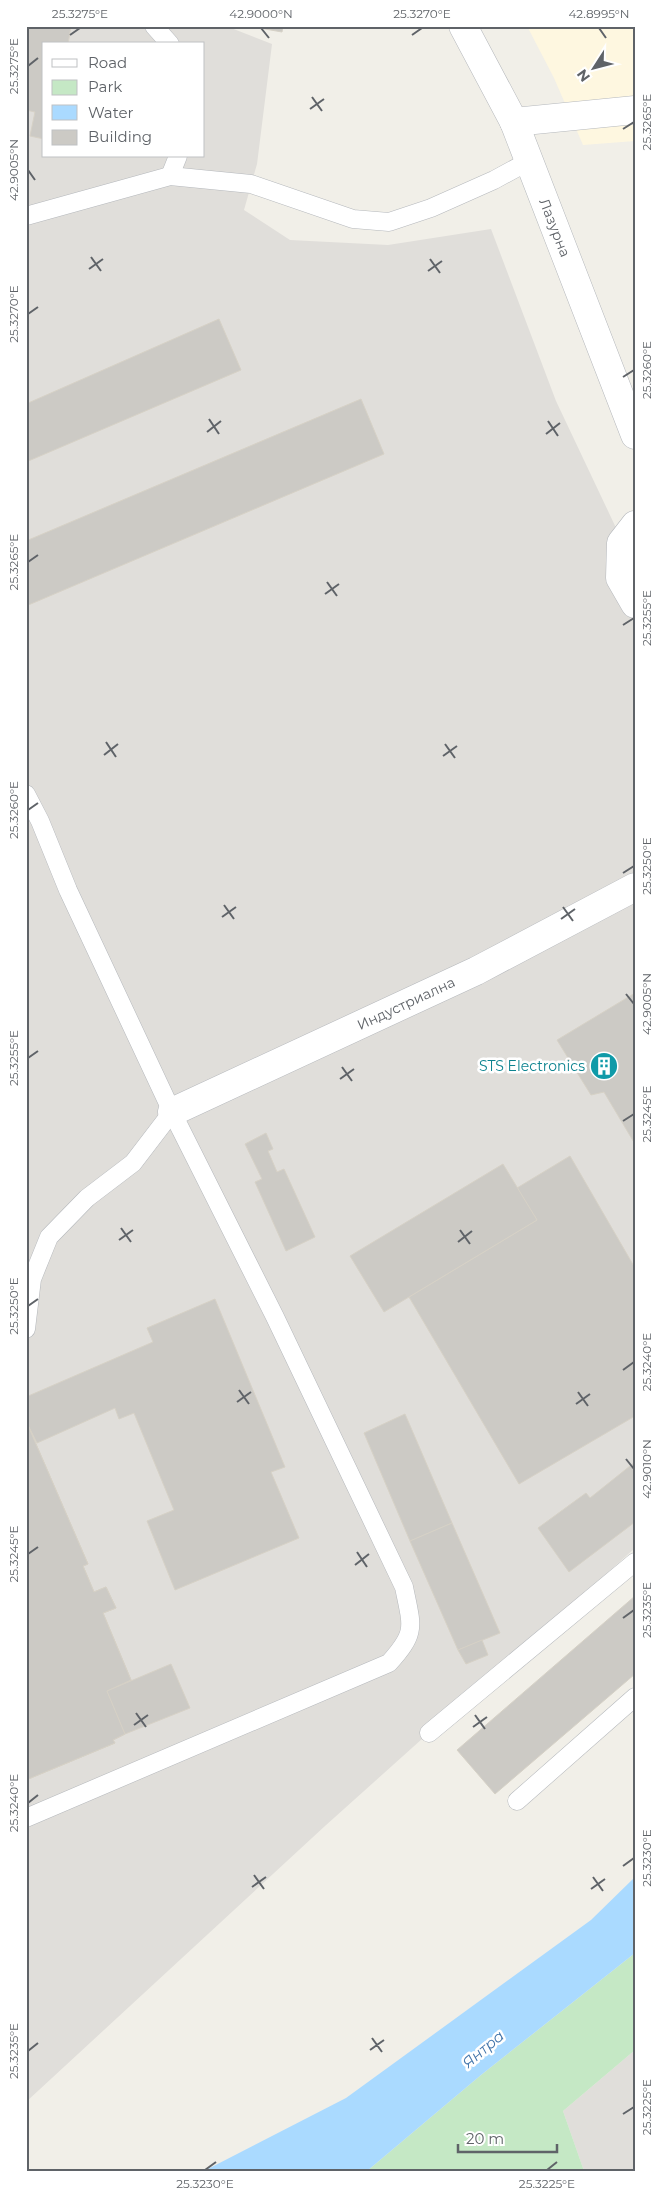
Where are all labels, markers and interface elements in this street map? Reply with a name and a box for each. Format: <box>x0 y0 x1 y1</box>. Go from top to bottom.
text: 25.3275°E <box>52 6 108 21</box>
text: 42.9000°N <box>229 6 293 21</box>
text: 25.3270°E <box>393 6 451 21</box>
text: 42.8995°N <box>568 6 630 21</box>
text: 25.3275°E <box>6 38 21 94</box>
legend <box>42 42 205 158</box>
north arrow <box>568 42 618 92</box>
text: Road <box>88 53 127 72</box>
text: N <box>573 66 594 86</box>
text: Park <box>88 77 122 96</box>
text: 25.3265°E <box>639 94 654 150</box>
text: Water <box>88 103 134 122</box>
text: Building <box>88 127 152 146</box>
text: 42.9005°N <box>6 139 21 201</box>
street label: Лазурна <box>535 196 574 260</box>
text: 25.3270°E <box>6 285 21 343</box>
text: 25.3260°E <box>639 341 654 399</box>
text: 25.3265°E <box>6 534 21 590</box>
text: 25.3255°E <box>639 590 654 646</box>
text: 25.3260°E <box>6 781 21 839</box>
text: 25.3250°E <box>639 837 654 895</box>
street label: Индустриална <box>354 973 458 1034</box>
text: 42.9005°N <box>639 973 654 1035</box>
text: 25.3255°E <box>6 1030 21 1086</box>
building icon: STS Electronics <box>589 1051 619 1081</box>
place label: STS Electronics <box>479 1057 585 1075</box>
text: 25.3245°E <box>639 1085 654 1143</box>
text: 25.3250°E <box>6 1277 21 1335</box>
text: 25.3240°E <box>639 1333 654 1391</box>
text: 42.9010°N <box>639 1439 654 1499</box>
text: 25.3245°E <box>6 1525 21 1583</box>
text: 25.3235°E <box>639 1582 654 1638</box>
text: 25.3240°E <box>6 1774 21 1832</box>
text: 25.3230°E <box>639 1829 654 1887</box>
text: 25.3235°E <box>6 2023 21 2079</box>
water label: Янтра <box>458 2026 508 2072</box>
text: 25.3225°E <box>639 2079 654 2135</box>
scale bar <box>458 2122 557 2154</box>
text: 20 m <box>466 2129 504 2148</box>
text: 25.3230°E <box>176 2176 234 2191</box>
text: 25.3225°E <box>519 2176 575 2191</box>

